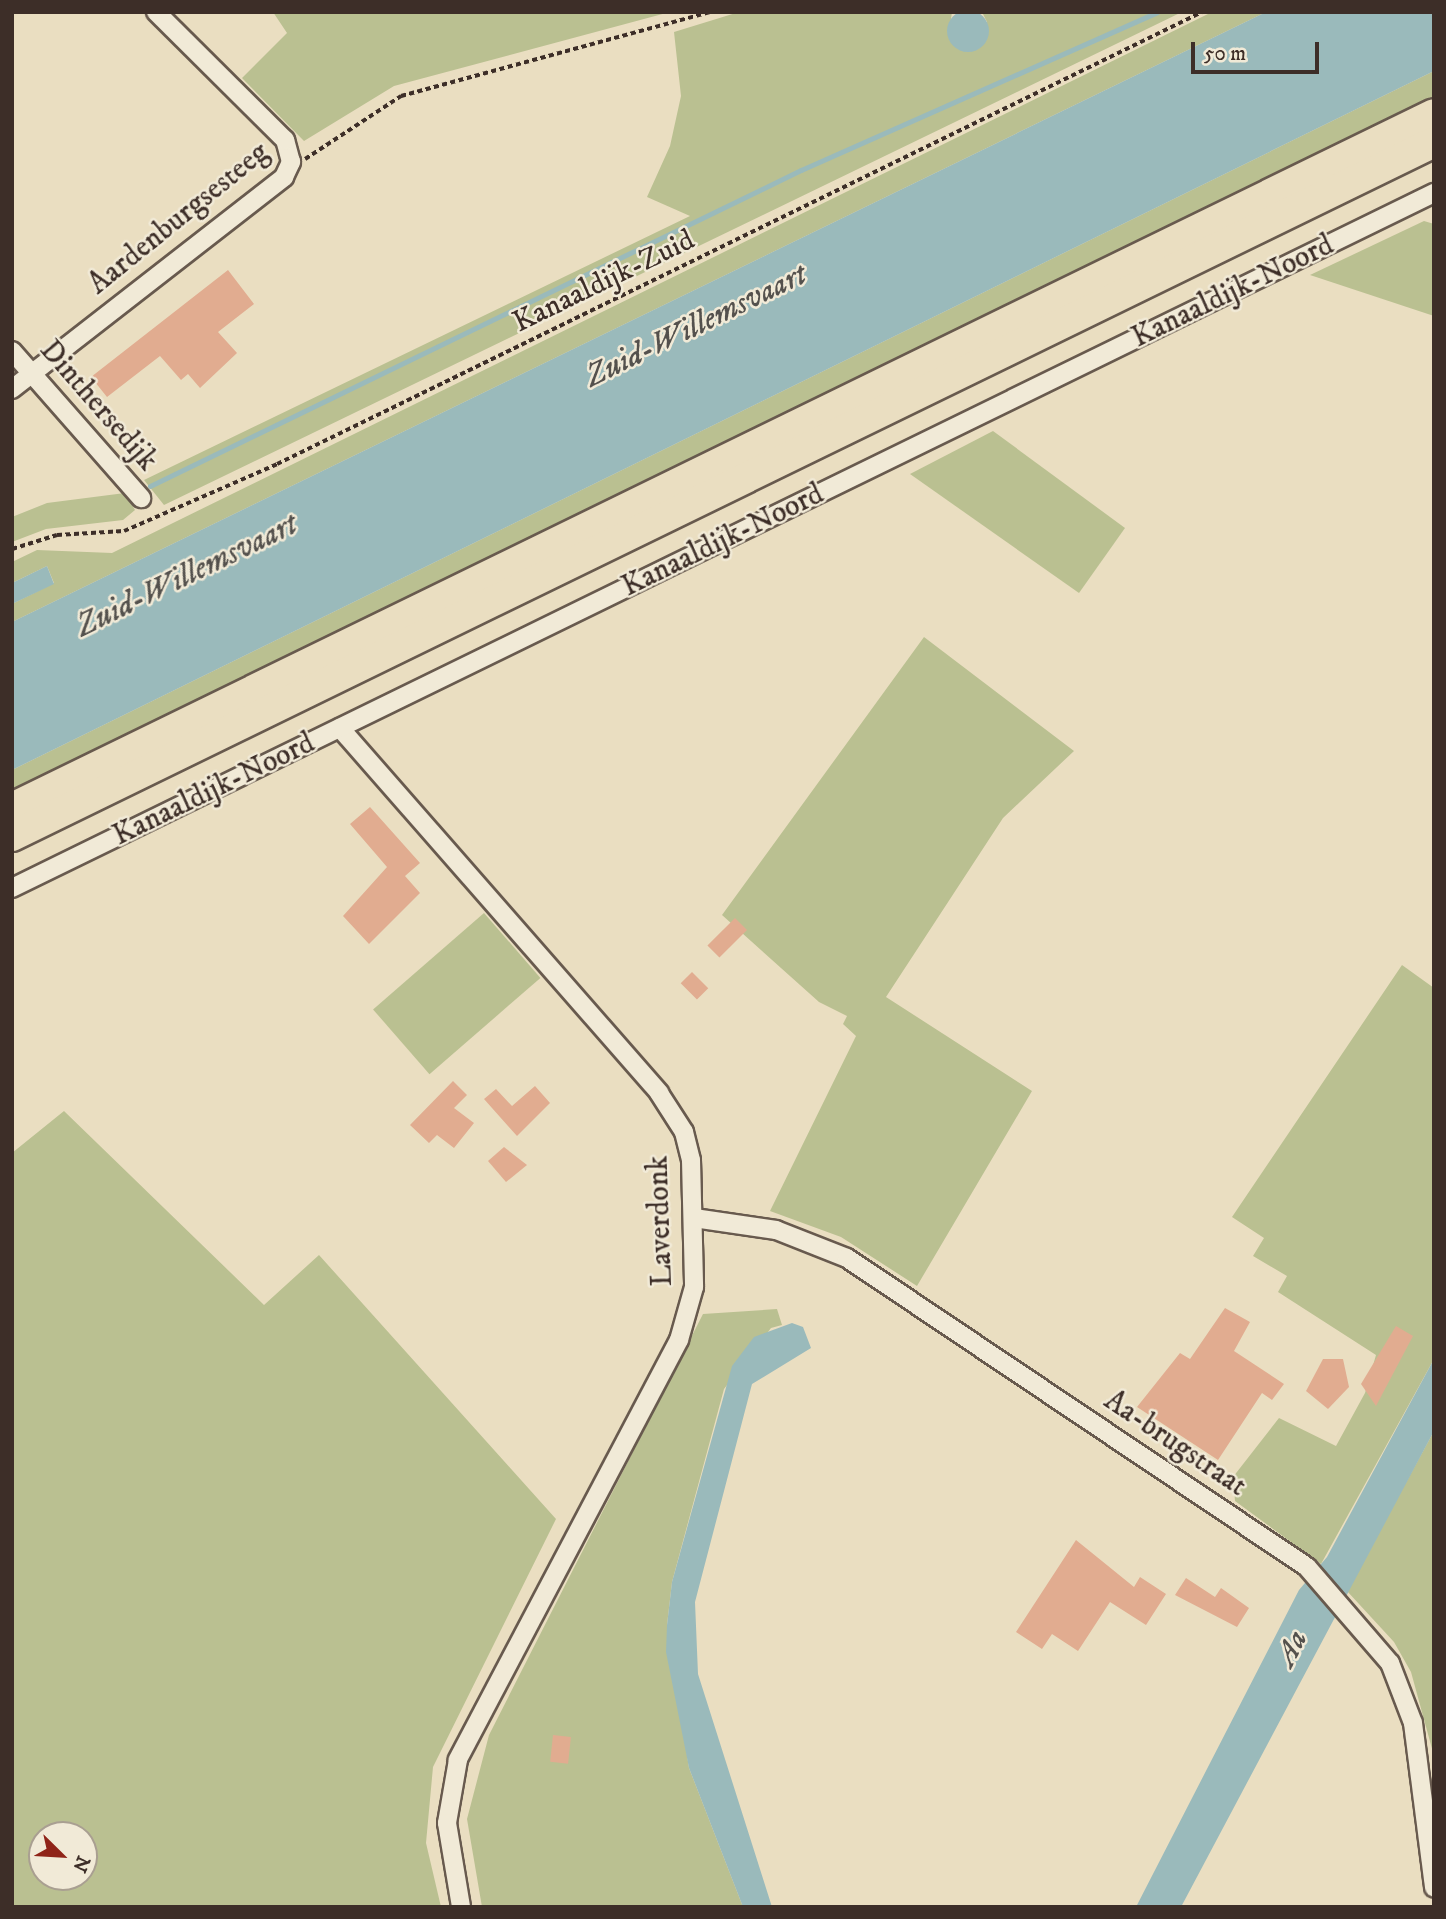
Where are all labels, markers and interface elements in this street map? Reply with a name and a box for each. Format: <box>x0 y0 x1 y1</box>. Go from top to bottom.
scale bar <box>1194 28 1322 72</box>
text: 50 m <box>1204 41 1246 67</box>
street label: Aardenburgsesteeg <box>81 135 277 303</box>
street label: Kanaaldijk-Zuid <box>507 223 701 341</box>
street label: Kanaaldijk-Noord <box>1126 228 1340 356</box>
water label: Zuid-Willemsvaart <box>579 256 813 396</box>
street label: Dinthersedijk <box>31 333 165 479</box>
street label: Kanaaldijk-Noord <box>616 477 830 605</box>
water label: Zuid-Willemsvaart <box>70 506 304 646</box>
street label: Kanaaldijk-Noord <box>107 726 321 854</box>
street label: Laverdonk <box>641 1155 681 1287</box>
street label: Aa-brugstraat <box>1097 1383 1253 1505</box>
water label: Aa <box>1267 1624 1317 1672</box>
north arrow <box>28 1821 98 1891</box>
text: N <box>67 1852 94 1876</box>

